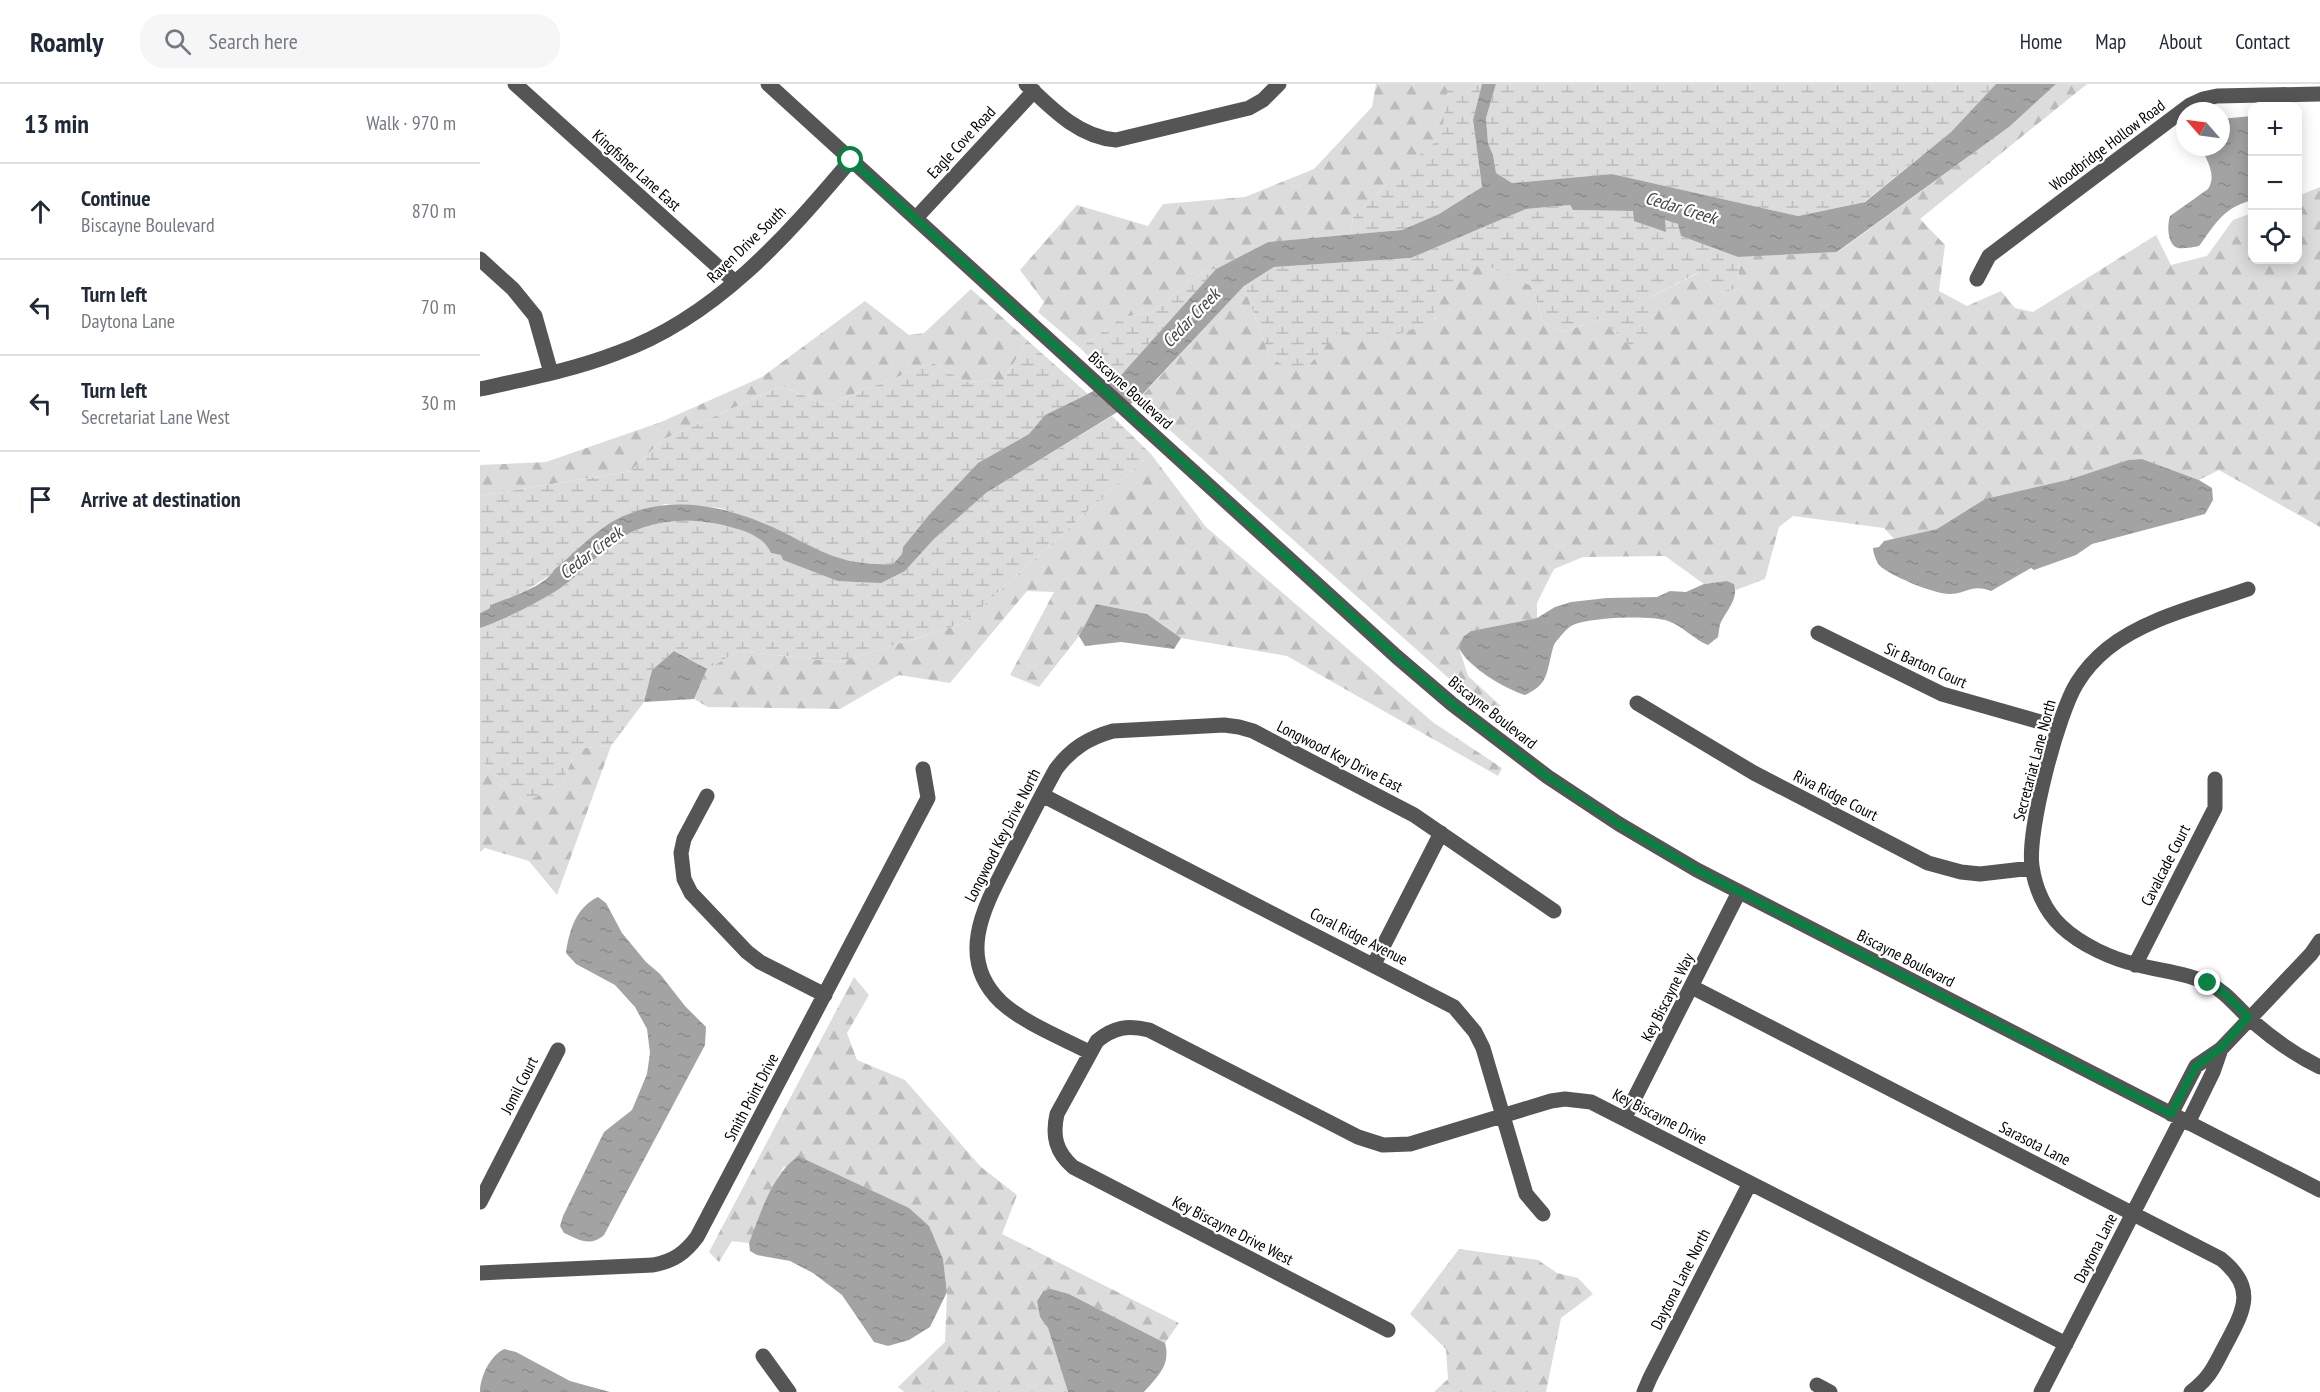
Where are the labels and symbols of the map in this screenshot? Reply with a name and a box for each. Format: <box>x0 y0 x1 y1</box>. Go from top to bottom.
street label: Woodbridge Hollow Road <box>2045 95 2169 195</box>
street label: Eagle Cove Road <box>923 102 999 182</box>
north arrow <box>2176 102 2230 156</box>
street label: Kingfisher Lane East <box>589 125 686 215</box>
route start <box>837 146 863 172</box>
water label: Cedar Creek <box>1643 186 1722 230</box>
street label: Raven Drive South <box>702 201 790 287</box>
water label: Cedar Creek <box>1157 282 1226 352</box>
street label: Biscayne Boulevard <box>1085 347 1177 433</box>
water label: Cedar Creek <box>554 520 629 584</box>
street label: Sir Barton Court <box>1882 638 1971 692</box>
street label: Biscayne Boulevard <box>1445 671 1541 753</box>
street label: Secretariat Lane North <box>2008 697 2060 823</box>
street label: Longwood Key Drive East <box>1274 716 1407 797</box>
street label: Longwood Key Drive North <box>960 765 1044 905</box>
street label: Riva Ridge Court <box>1790 765 1882 825</box>
street label: Cavalcade Court <box>2136 820 2194 909</box>
street label: Coral Ridge Avenue <box>1307 903 1411 969</box>
street label: Biscayne Boulevard <box>1854 925 1958 991</box>
street label: Key Biscayne Way <box>1636 949 1698 1045</box>
route end <box>2194 969 2220 995</box>
street label: Smith Point Drive <box>719 1050 783 1144</box>
street label: Jomil Court <box>496 1052 542 1118</box>
street label: Key Biscayne Drive <box>1609 1084 1711 1148</box>
street label: Sarasota Lane <box>1996 1117 2074 1169</box>
street label: Key Biscayne Drive West <box>1169 1191 1297 1269</box>
street label: Daytona Lane <box>2069 1210 2121 1286</box>
street label: Daytona Lane North <box>1646 1225 1714 1333</box>

